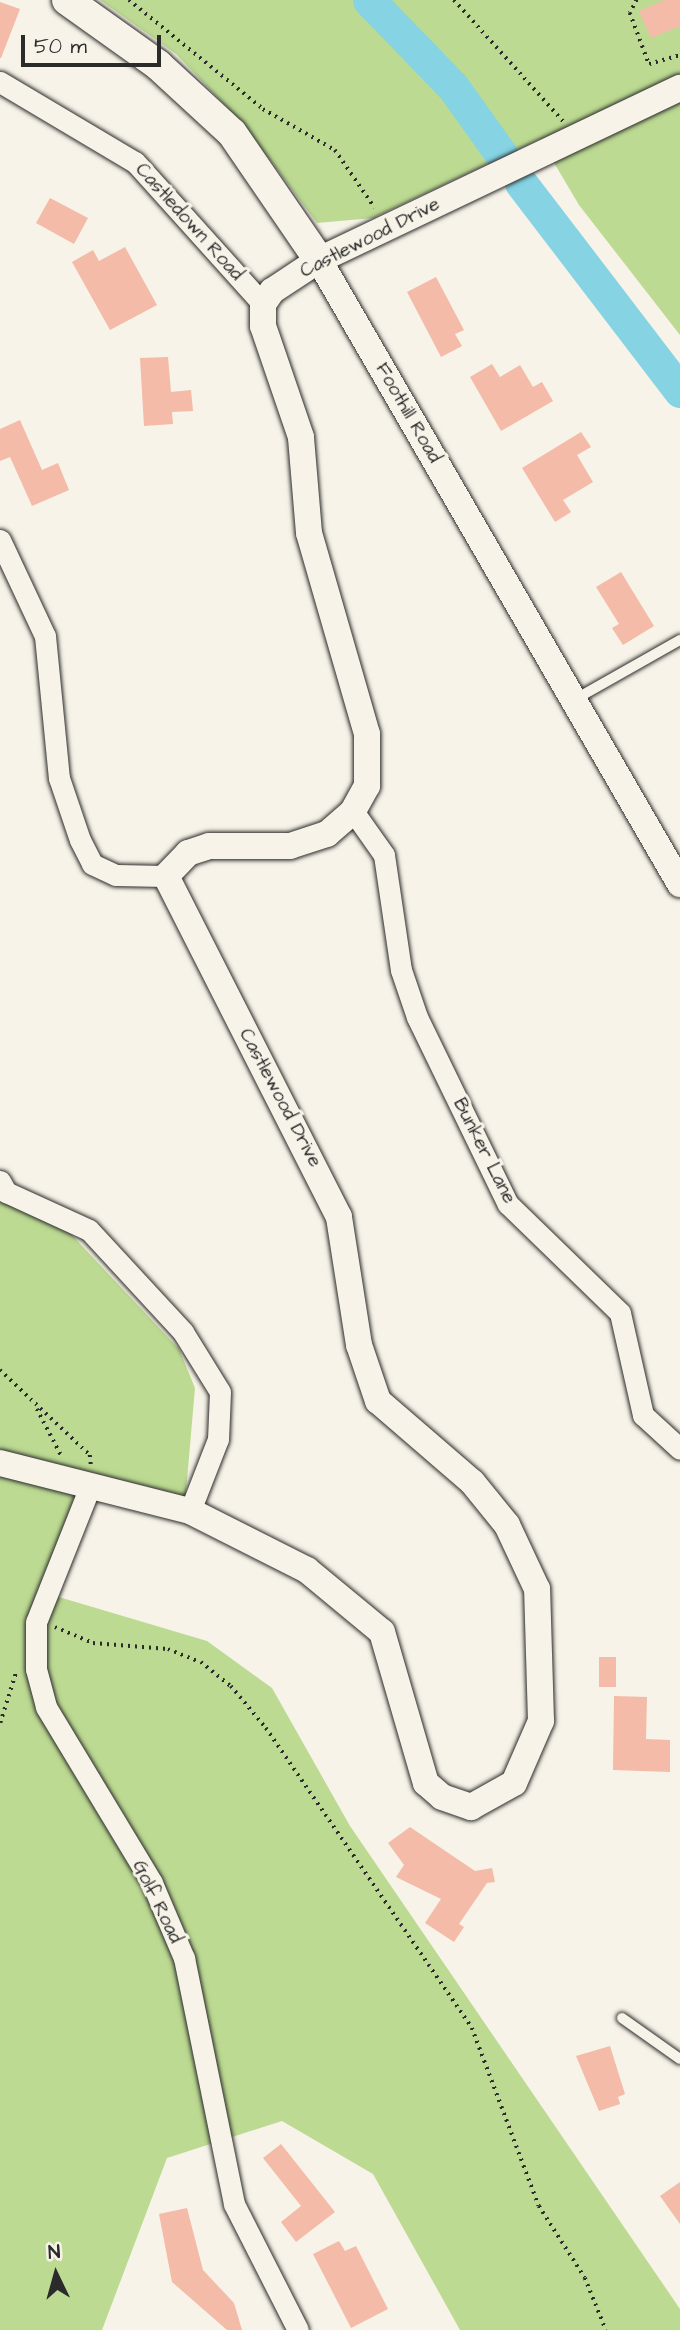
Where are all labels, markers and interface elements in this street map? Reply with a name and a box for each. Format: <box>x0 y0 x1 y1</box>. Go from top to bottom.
scale bar <box>24 21 164 65</box>
text: 50 m <box>34 32 87 61</box>
street label: Castledown Road <box>130 159 248 285</box>
street label: Castlewood Drive <box>296 193 444 283</box>
street label: Foothill Road <box>370 359 446 467</box>
street label: Castlewood Drive <box>234 1025 326 1171</box>
street label: Bunker Lane <box>448 1094 520 1208</box>
street label: Golf Road <box>127 1857 187 1947</box>
north arrow <box>21 2239 91 2309</box>
text: N <box>47 2239 61 2267</box>

